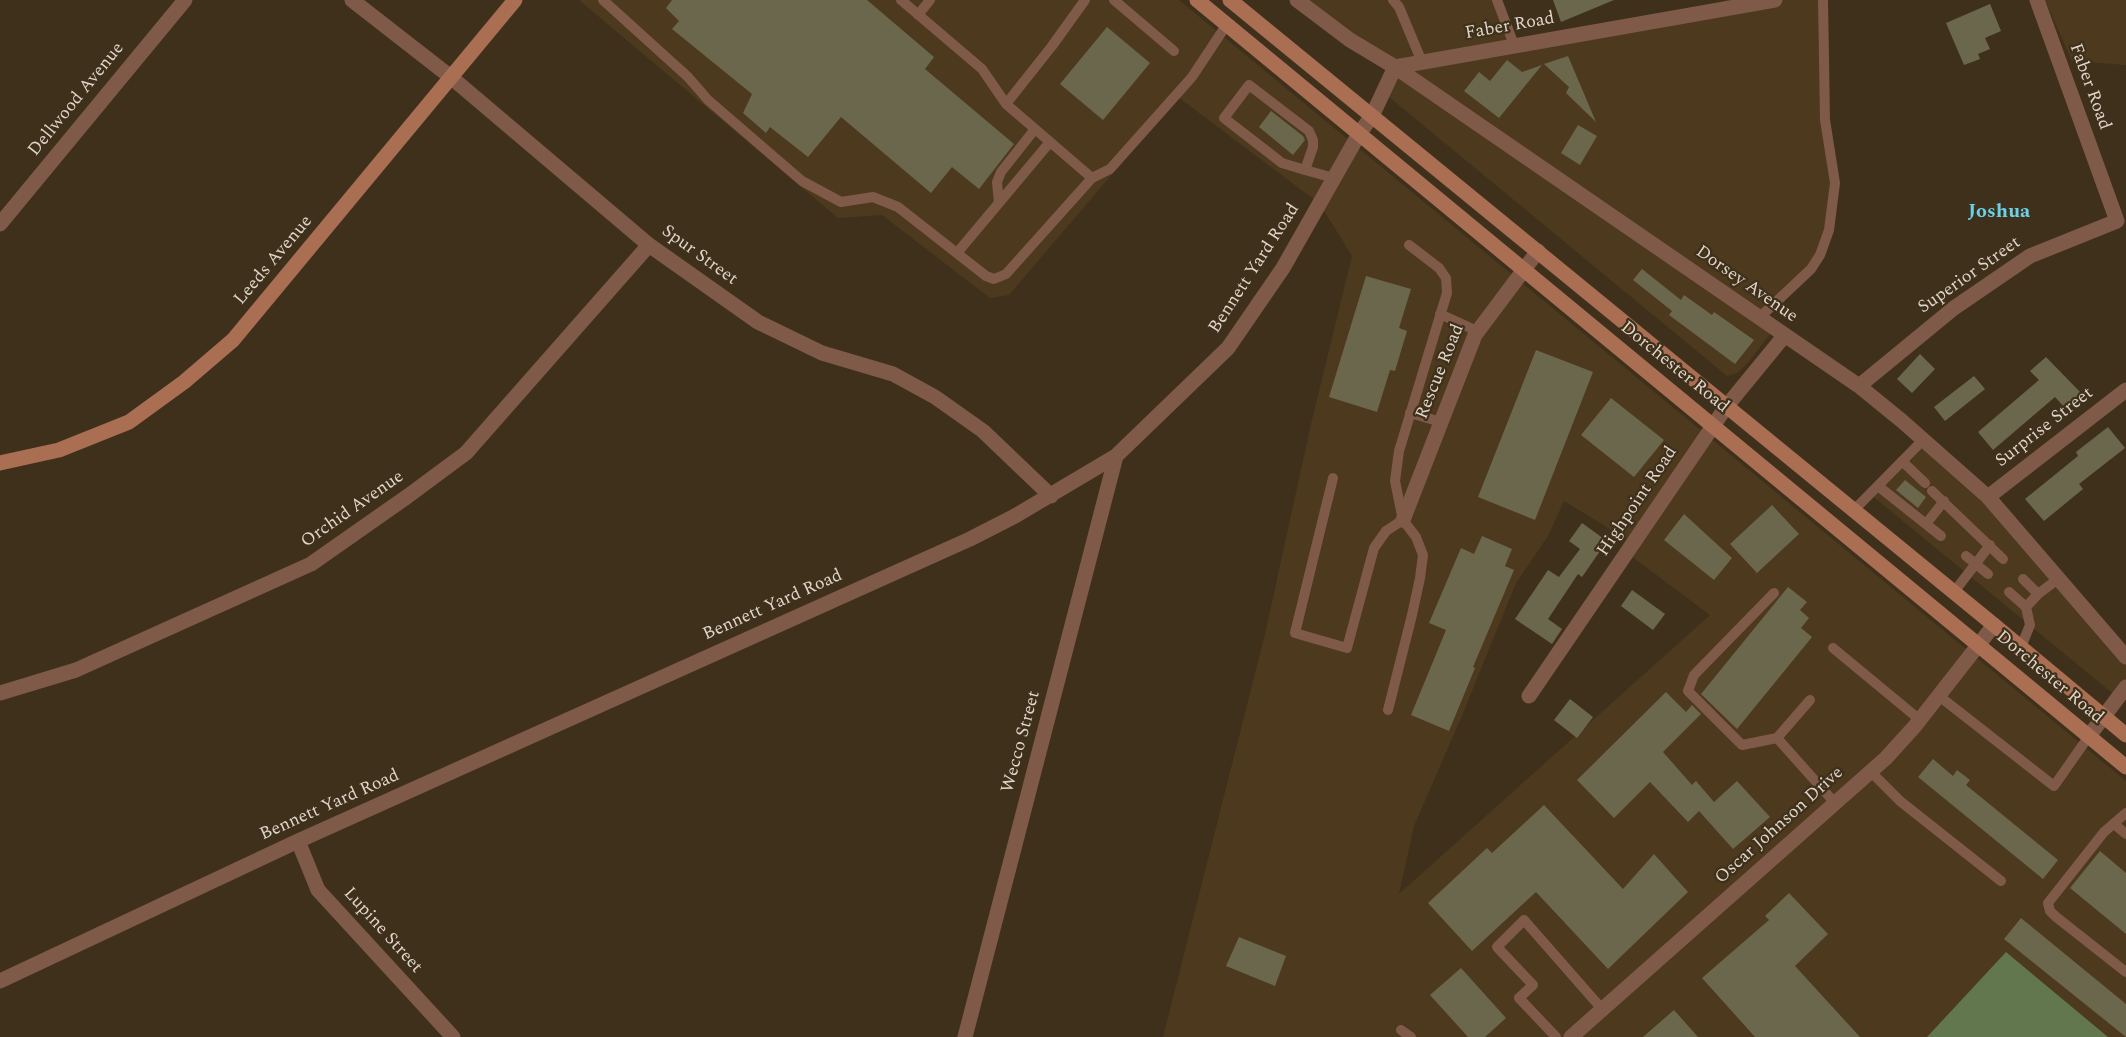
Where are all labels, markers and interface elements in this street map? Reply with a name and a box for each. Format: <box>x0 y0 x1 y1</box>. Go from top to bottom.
street label: Faber Road <box>1464 9 1556 45</box>
street label: Dellwood Avenue <box>24 39 130 161</box>
street label: Faber Road <box>2063 41 2115 133</box>
street label: Bennett Yard Road <box>1205 200 1305 338</box>
district label: Joshua <box>1968 201 2030 225</box>
street label: Leeds Avenue <box>230 212 318 310</box>
street label: Spur Street <box>657 221 741 291</box>
street label: Superior Street <box>1915 233 2025 319</box>
street label: Dorsey Avenue <box>1691 242 1801 328</box>
street label: Dorchester Road <box>1615 318 1733 418</box>
street label: Rescue Road <box>1412 321 1470 423</box>
street label: Surprise Street <box>1992 383 2098 473</box>
street label: Highpoint Road <box>1593 443 1683 561</box>
street label: Orchid Avenue <box>298 467 408 553</box>
street label: Bennett Yard Road <box>700 566 846 646</box>
street label: Dorchester Road <box>1991 627 2107 729</box>
street label: Wecco Street <box>998 689 1046 795</box>
street label: Oscar Johnson Drive <box>1711 763 1849 889</box>
street label: Bennett Yard Road <box>257 766 403 846</box>
street label: Lupine Street <box>338 884 426 978</box>

